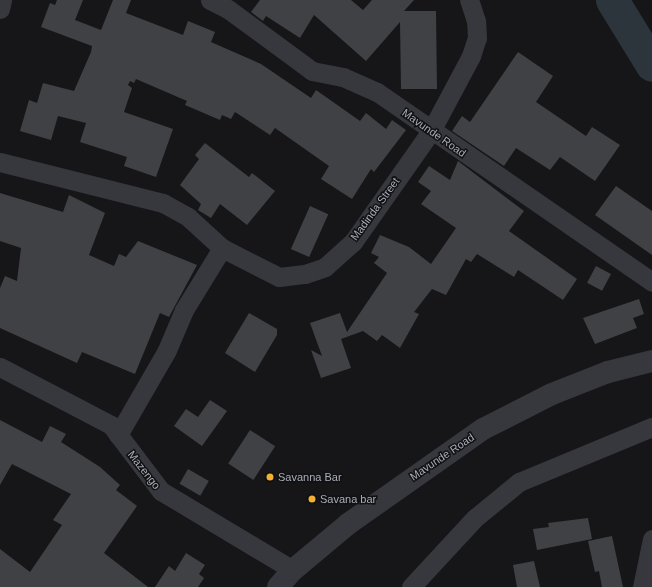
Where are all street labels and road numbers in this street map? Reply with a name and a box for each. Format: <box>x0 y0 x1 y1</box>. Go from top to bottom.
street label: Mavunde Road <box>400 106 468 160</box>
street label: Madinda Street <box>348 175 402 243</box>
street label: Mavunde Road <box>407 431 477 483</box>
street label: Mazengo <box>125 448 163 492</box>

